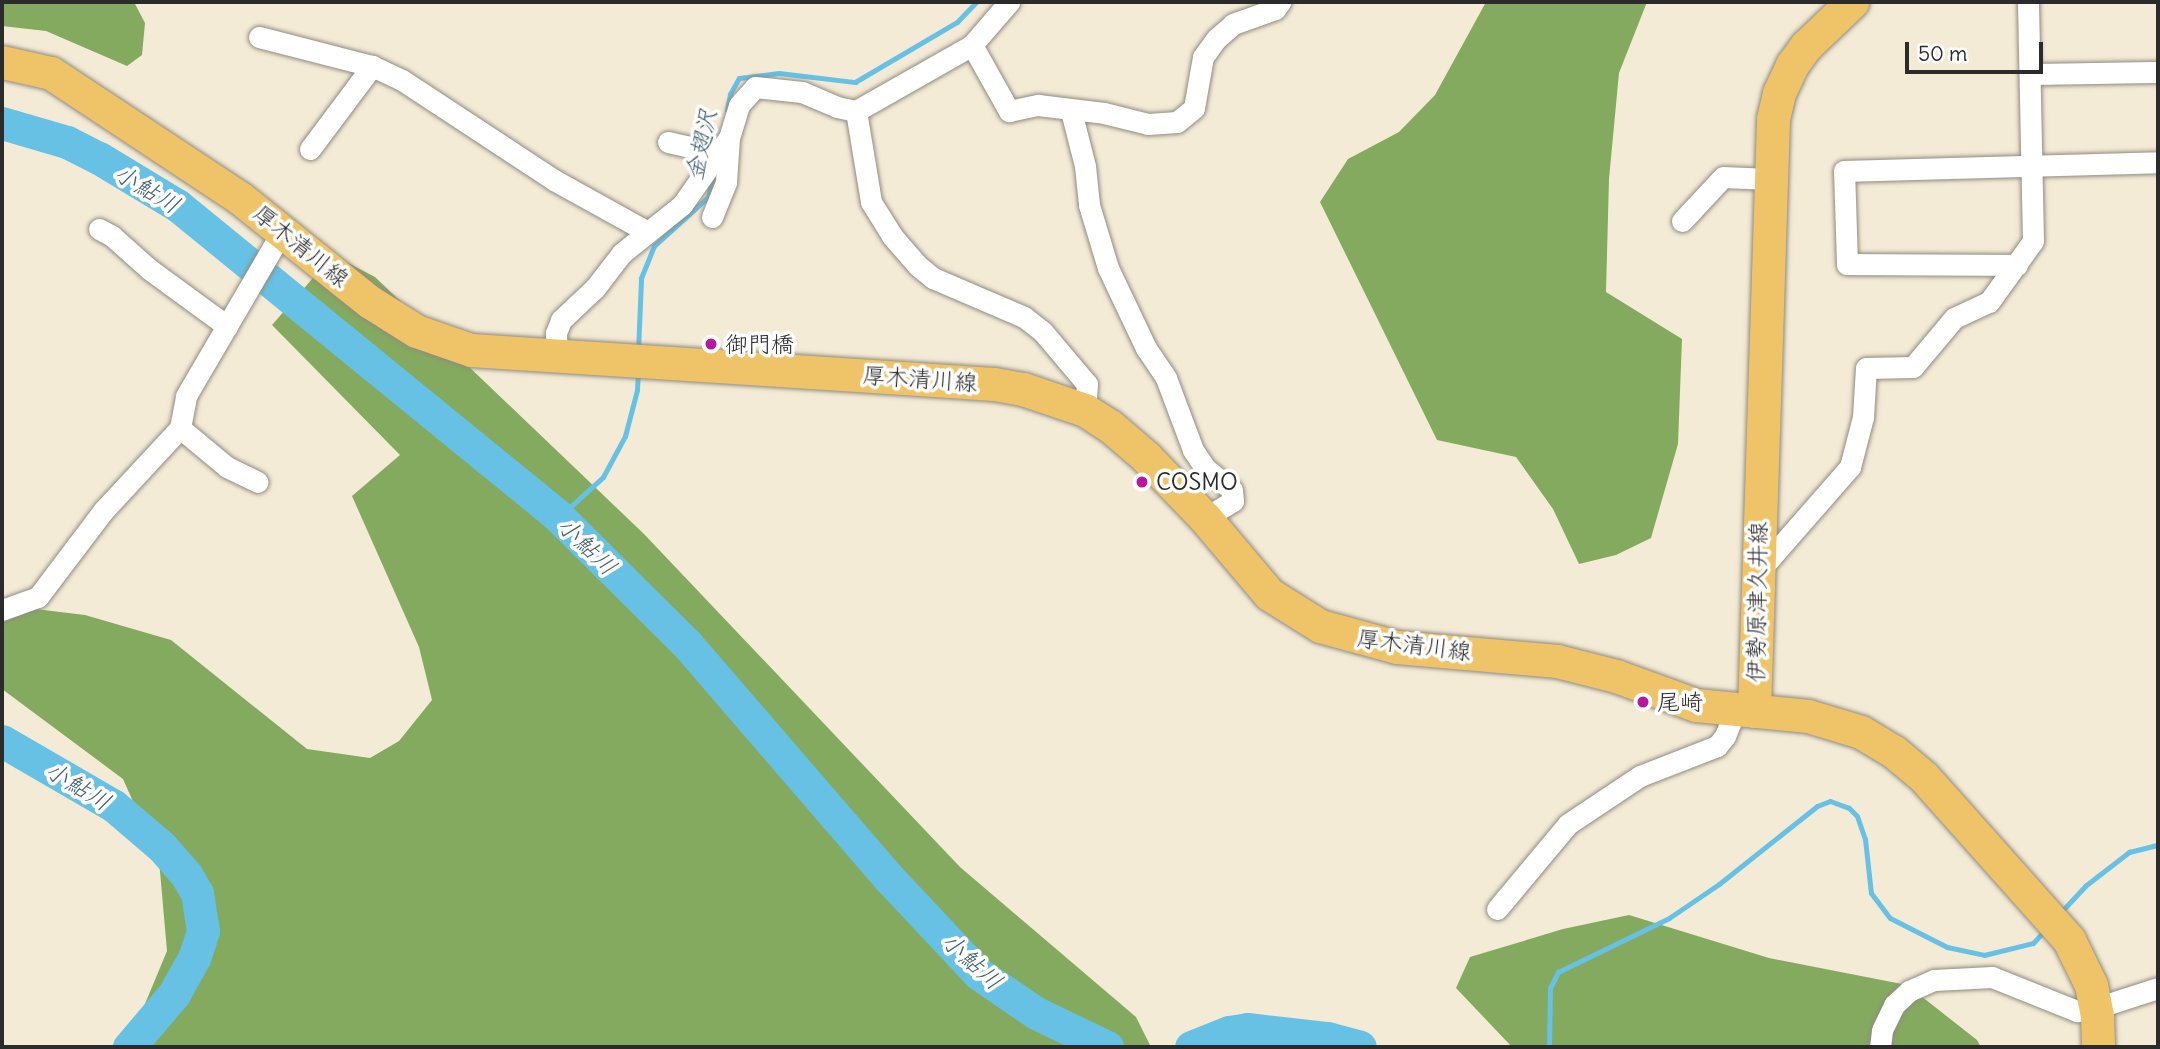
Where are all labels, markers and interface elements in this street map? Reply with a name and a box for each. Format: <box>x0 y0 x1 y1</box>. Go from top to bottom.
scale bar <box>1908 28 2046 72</box>
text: 50 m <box>1918 40 1967 67</box>
water label: 金翅沢 <box>679 107 723 183</box>
water label: 小鮎川 <box>109 158 185 220</box>
street label: 厚木清川線 <box>248 199 354 293</box>
place label: 御門橋 <box>725 330 794 358</box>
marker: 御門橋 <box>703 336 719 352</box>
street label: 厚木清川線 <box>862 361 978 397</box>
place label: COSMO <box>1156 468 1238 496</box>
marker: COSMO <box>1134 474 1150 490</box>
water label: 小鮎川 <box>551 511 623 581</box>
street label: 伊勢原津久井線 <box>1742 521 1772 683</box>
street label: 厚木清川線 <box>1355 624 1473 666</box>
place label: 尾崎 <box>1657 688 1703 716</box>
marker: 尾崎 <box>1635 694 1651 710</box>
water label: 小鮎川 <box>40 755 116 817</box>
water label: 小鮎川 <box>936 926 1008 996</box>

